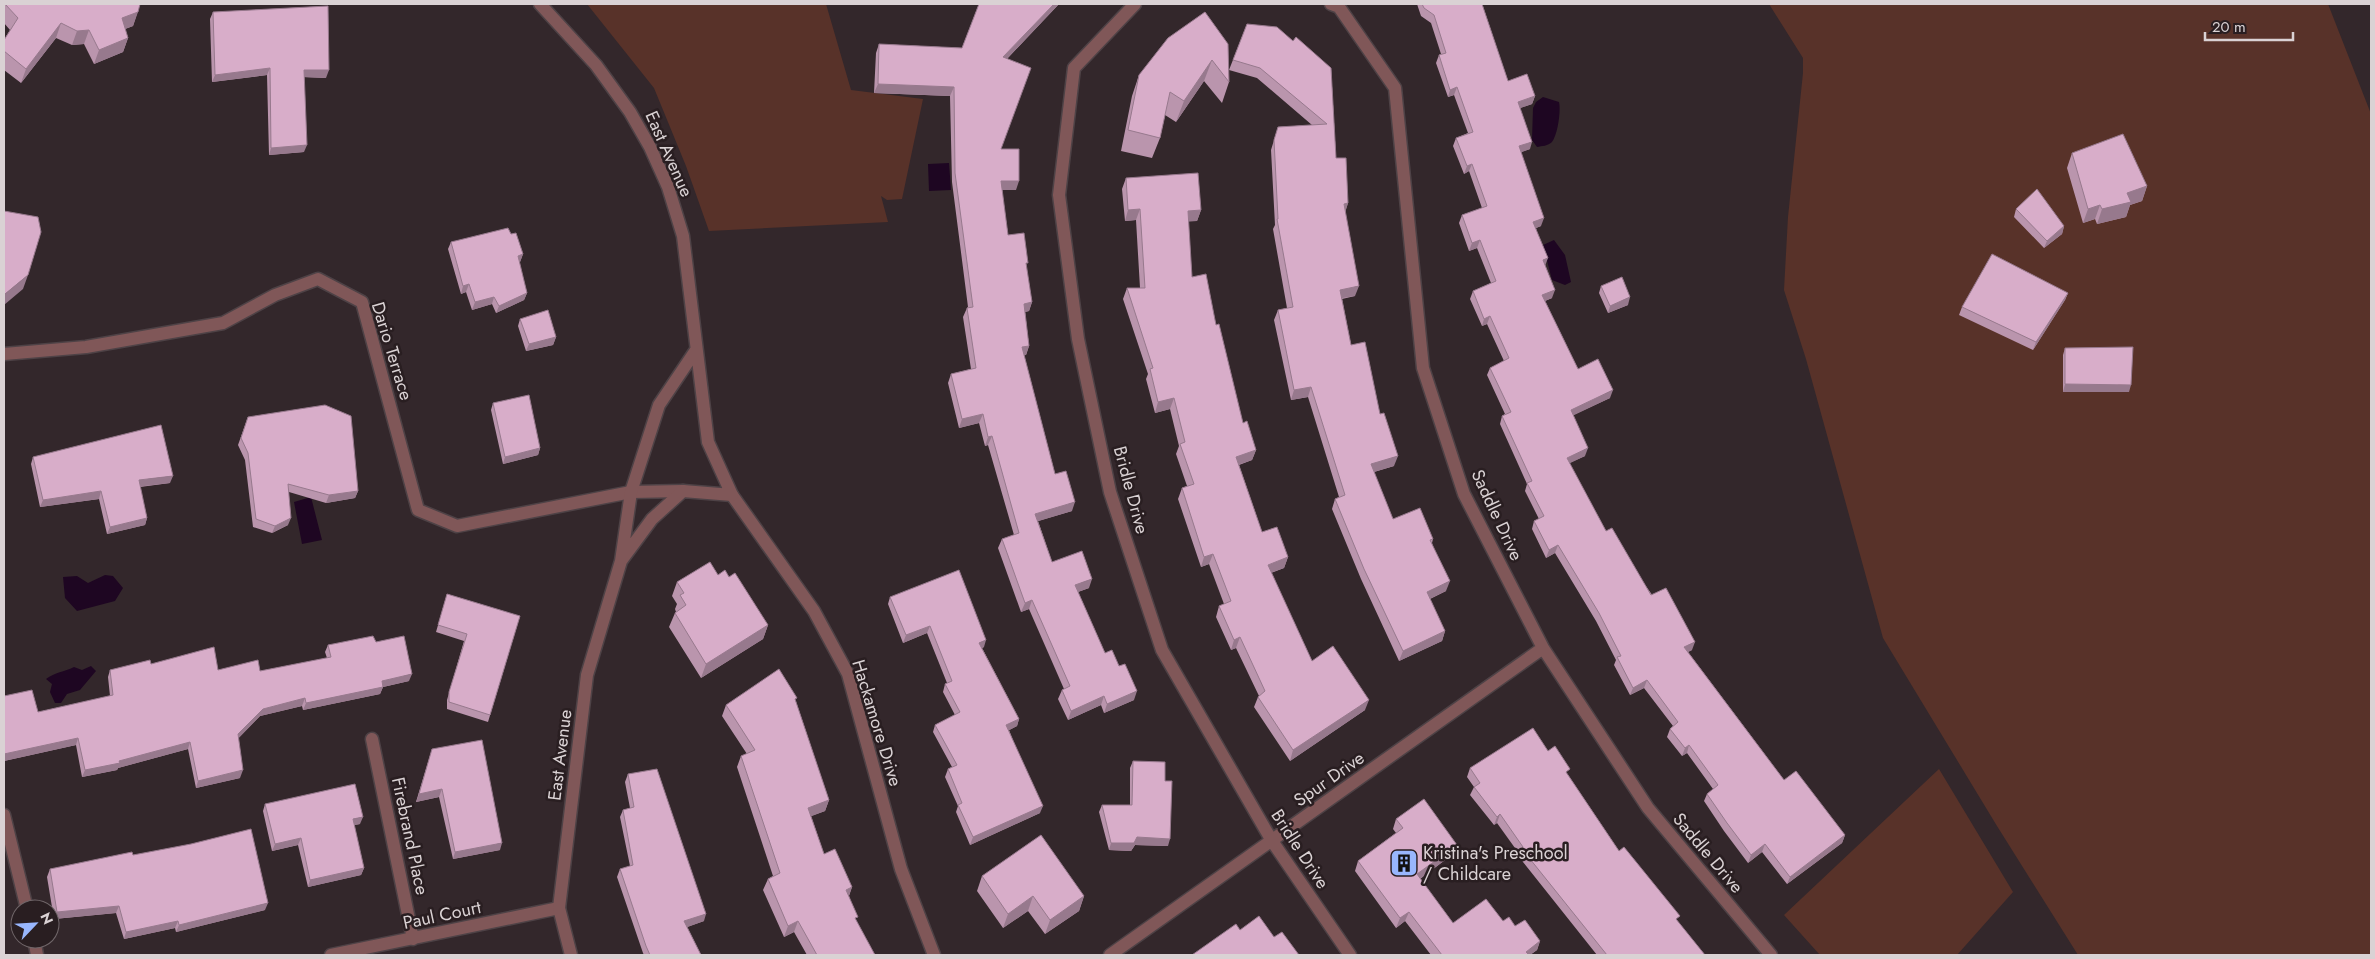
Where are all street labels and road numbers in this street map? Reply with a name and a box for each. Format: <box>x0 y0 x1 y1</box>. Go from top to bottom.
street label: East Avenue <box>638 107 700 201</box>
street label: Dario Terrace <box>365 299 419 403</box>
street label: Bridle Drive <box>1107 443 1155 537</box>
street label: Saddle Drive <box>1465 465 1529 565</box>
street label: Hackamore Drive <box>845 656 909 790</box>
street label: East Avenue <box>542 708 578 802</box>
street label: Spur Drive <box>1288 745 1370 813</box>
street label: Firebrand Place <box>385 775 435 897</box>
street label: Bridle Drive <box>1265 804 1335 894</box>
street label: Saddle Drive <box>1667 807 1749 899</box>
street label: Paul Court <box>401 894 484 936</box>

